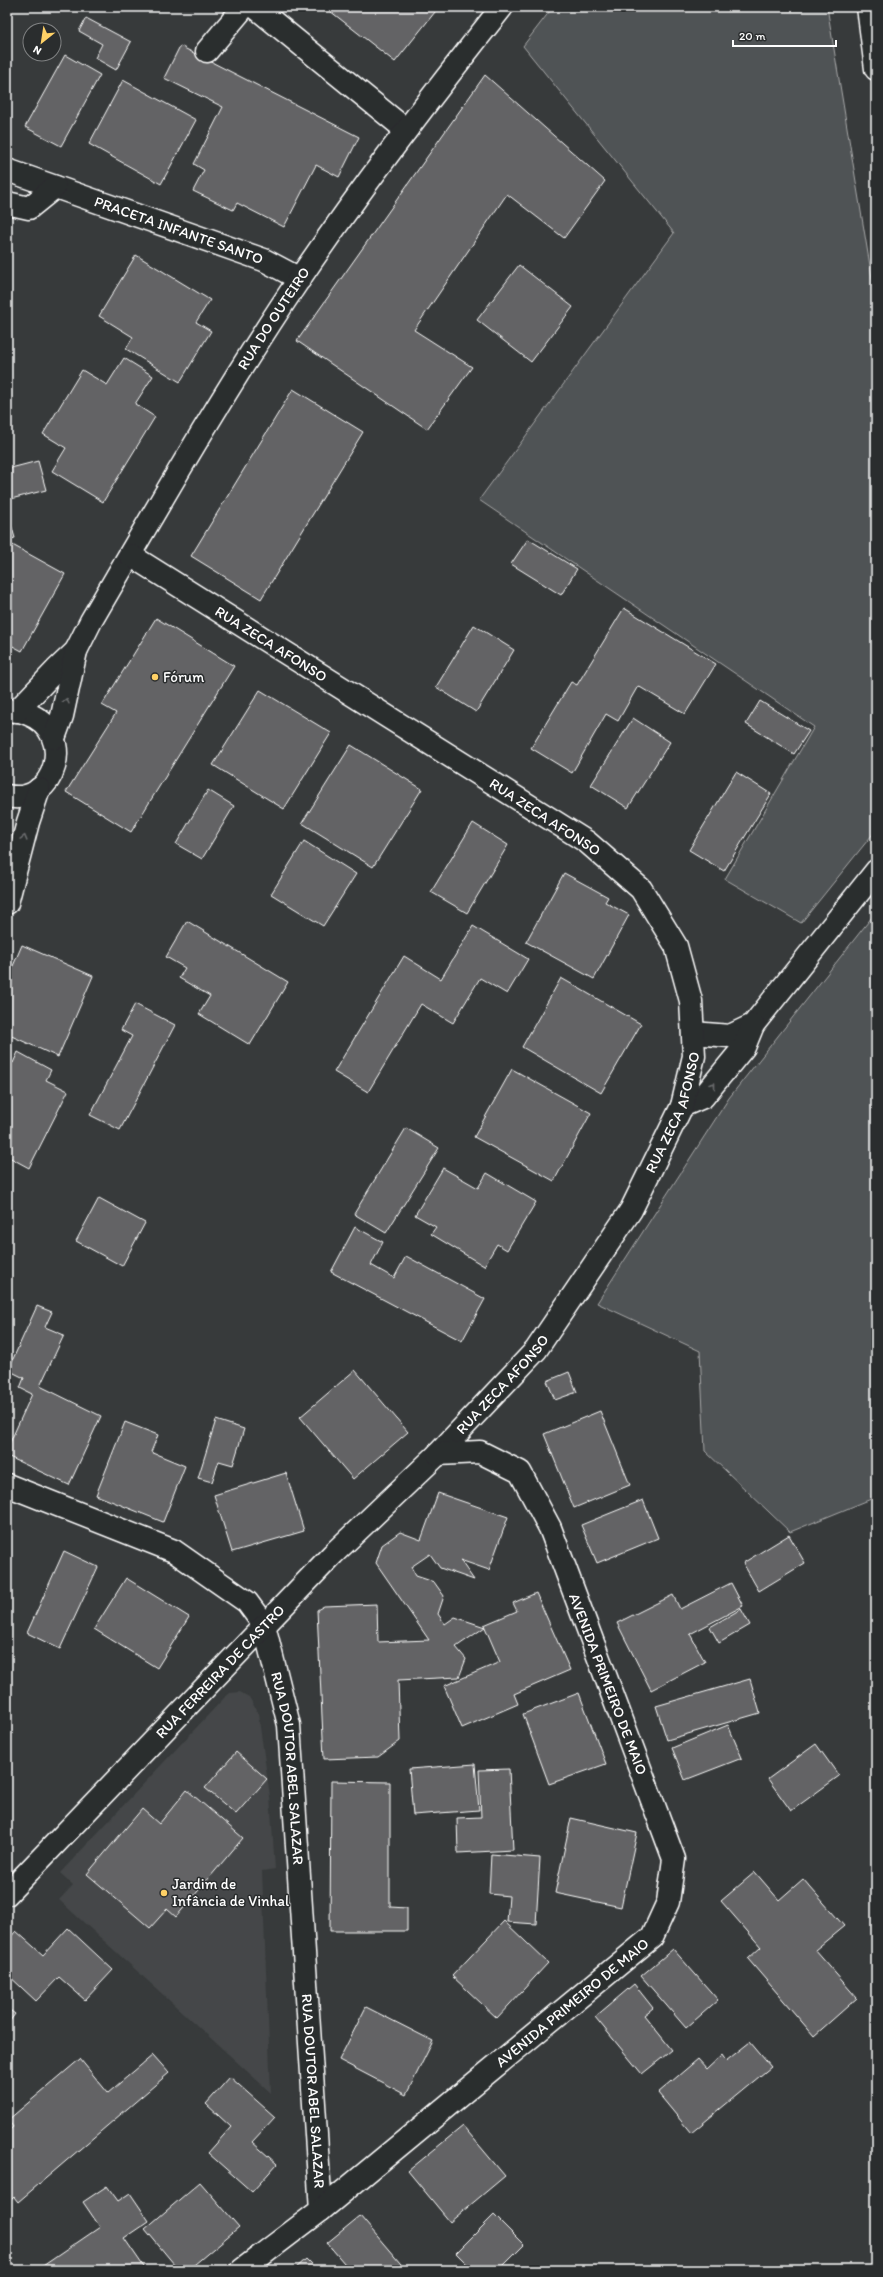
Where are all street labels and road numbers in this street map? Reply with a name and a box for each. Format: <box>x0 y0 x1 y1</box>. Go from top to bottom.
street label: PRACETA INFANTE SANTO <box>92 192 266 268</box>
street label: RUA DO OUTEIRO <box>234 264 314 373</box>
street label: RUA ZECA AFONSO <box>212 602 331 686</box>
street label: RUA ZECA AFONSO <box>486 774 604 860</box>
street label: RUA ZECA AFONSO <box>642 1050 704 1176</box>
street label: RUA ZECA AFONSO <box>452 1331 553 1438</box>
street label: AVENIDA PRIMEIRO DE MAIO <box>565 1591 651 1777</box>
street label: RUA FERREIRA DE CASTRO <box>152 1601 289 1742</box>
street label: RUA DOUTOR ABEL SALAZAR <box>267 1670 307 1865</box>
street label: AVENIDA PRIMEIRO DE MAIO <box>492 1934 653 2071</box>
street label: RUA DOUTOR ABEL SALAZAR <box>298 1993 329 2189</box>

